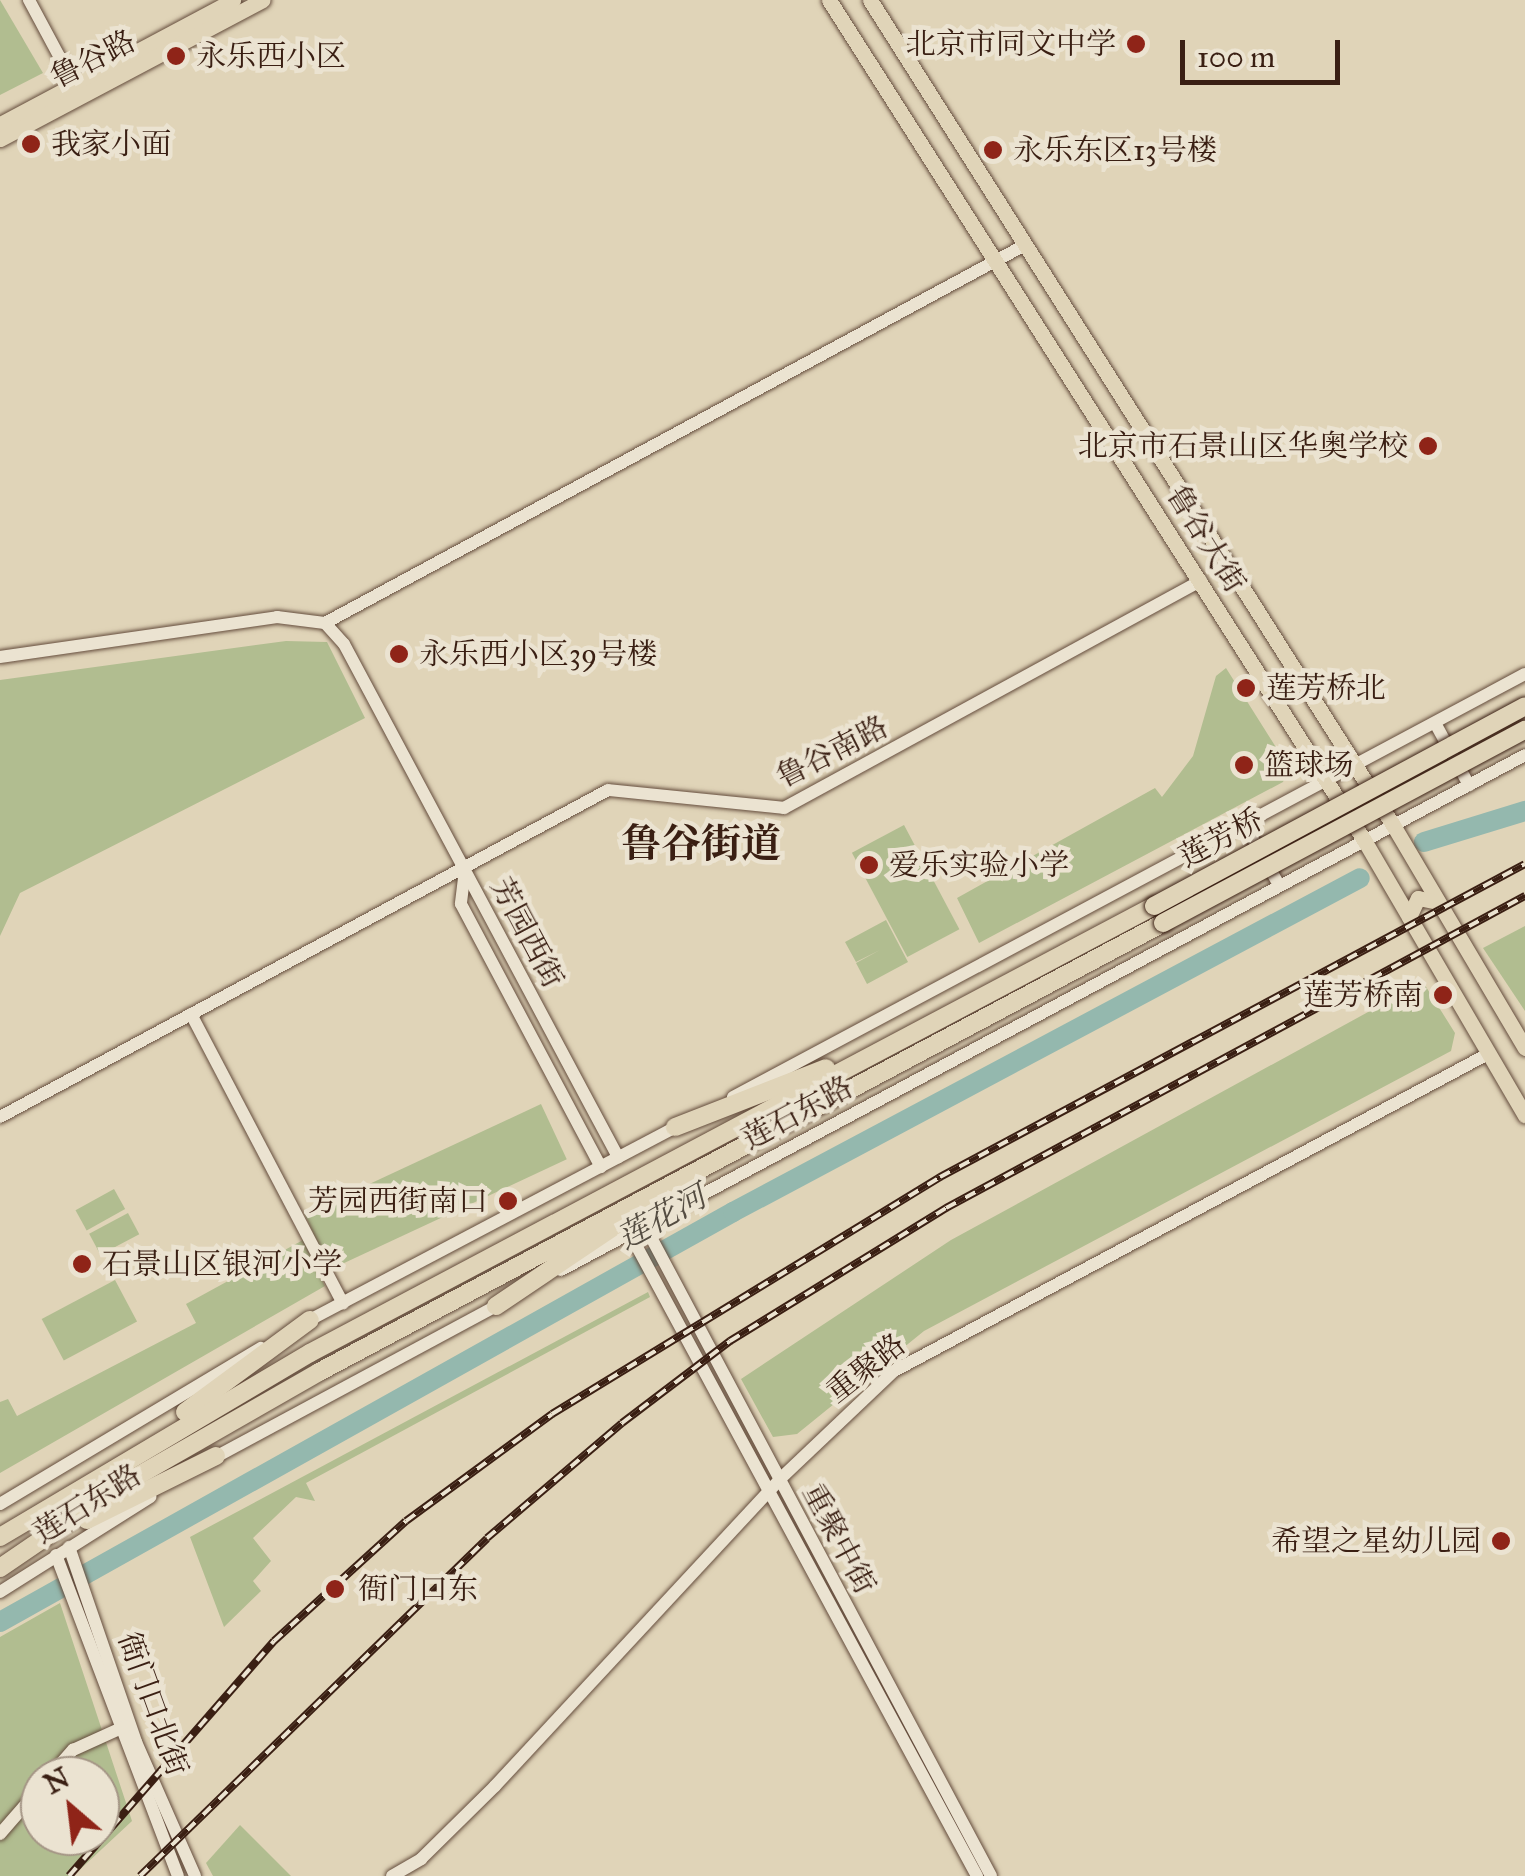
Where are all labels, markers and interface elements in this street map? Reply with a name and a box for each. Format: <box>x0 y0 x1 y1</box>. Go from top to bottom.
scale bar <box>1185 20 1345 82</box>
street label: 鲁谷路 <box>45 23 141 95</box>
place label: 北京市同文中学 <box>906 26 1116 62</box>
marker: 北京市同文中学 <box>1125 33 1147 55</box>
place label: 永乐西小区 <box>196 38 346 74</box>
text: 100 m <box>1197 39 1275 75</box>
marker: 永乐西小区 <box>165 45 187 67</box>
place label: 我家小面 <box>51 126 171 162</box>
place label: 永乐东区13号楼 <box>1013 132 1217 168</box>
marker: 我家小面 <box>20 133 42 155</box>
marker: 永乐东区13号楼 <box>982 139 1004 161</box>
place label: 北京市石景山区华奥学校 <box>1078 428 1408 464</box>
marker: 北京市石景山区华奥学校 <box>1417 435 1439 457</box>
street label: 鲁谷大街 <box>1159 479 1253 599</box>
place label: 永乐西小区39号楼 <box>419 636 657 672</box>
marker: 永乐西小区39号楼 <box>388 643 410 665</box>
place label: 莲芳桥北 <box>1266 670 1386 706</box>
marker: 莲芳桥北 <box>1235 677 1257 699</box>
street label: 鲁谷南路 <box>770 709 894 795</box>
place label: 篮球场 <box>1264 747 1354 783</box>
marker: 篮球场 <box>1233 754 1255 776</box>
street label: 莲芳桥 <box>1173 801 1269 875</box>
district label: 鲁谷街道 <box>621 820 781 868</box>
place label: 爱乐实验小学 <box>889 847 1069 883</box>
marker: 爱乐实验小学 <box>858 854 880 876</box>
street label: 芳园西街 <box>483 872 571 994</box>
place label: 莲芳桥南 <box>1303 977 1423 1013</box>
marker: 莲芳桥南 <box>1432 984 1454 1006</box>
street label: 莲石东路 <box>736 1069 858 1157</box>
water label: 莲花河 <box>611 1178 713 1258</box>
place label: 芳园西街南口 <box>308 1183 488 1219</box>
marker: 芳园西街南口 <box>497 1190 519 1212</box>
place label: 石景山区银河小学 <box>102 1246 342 1282</box>
marker: 石景山区银河小学 <box>71 1253 93 1275</box>
street label: 重聚路 <box>819 1326 913 1410</box>
street label: 莲石东路 <box>27 1457 147 1551</box>
street label: 重聚中街 <box>795 1478 883 1600</box>
place label: 希望之星幼儿园 <box>1271 1523 1481 1559</box>
marker: 希望之星幼儿园 <box>1490 1530 1512 1552</box>
place label: 衙门口东 <box>358 1571 478 1607</box>
marker: 衙门口东 <box>322 1576 348 1602</box>
street label: 衙门口北街 <box>110 1627 196 1781</box>
north arrow <box>20 1756 120 1856</box>
text: N <box>38 1760 75 1802</box>

